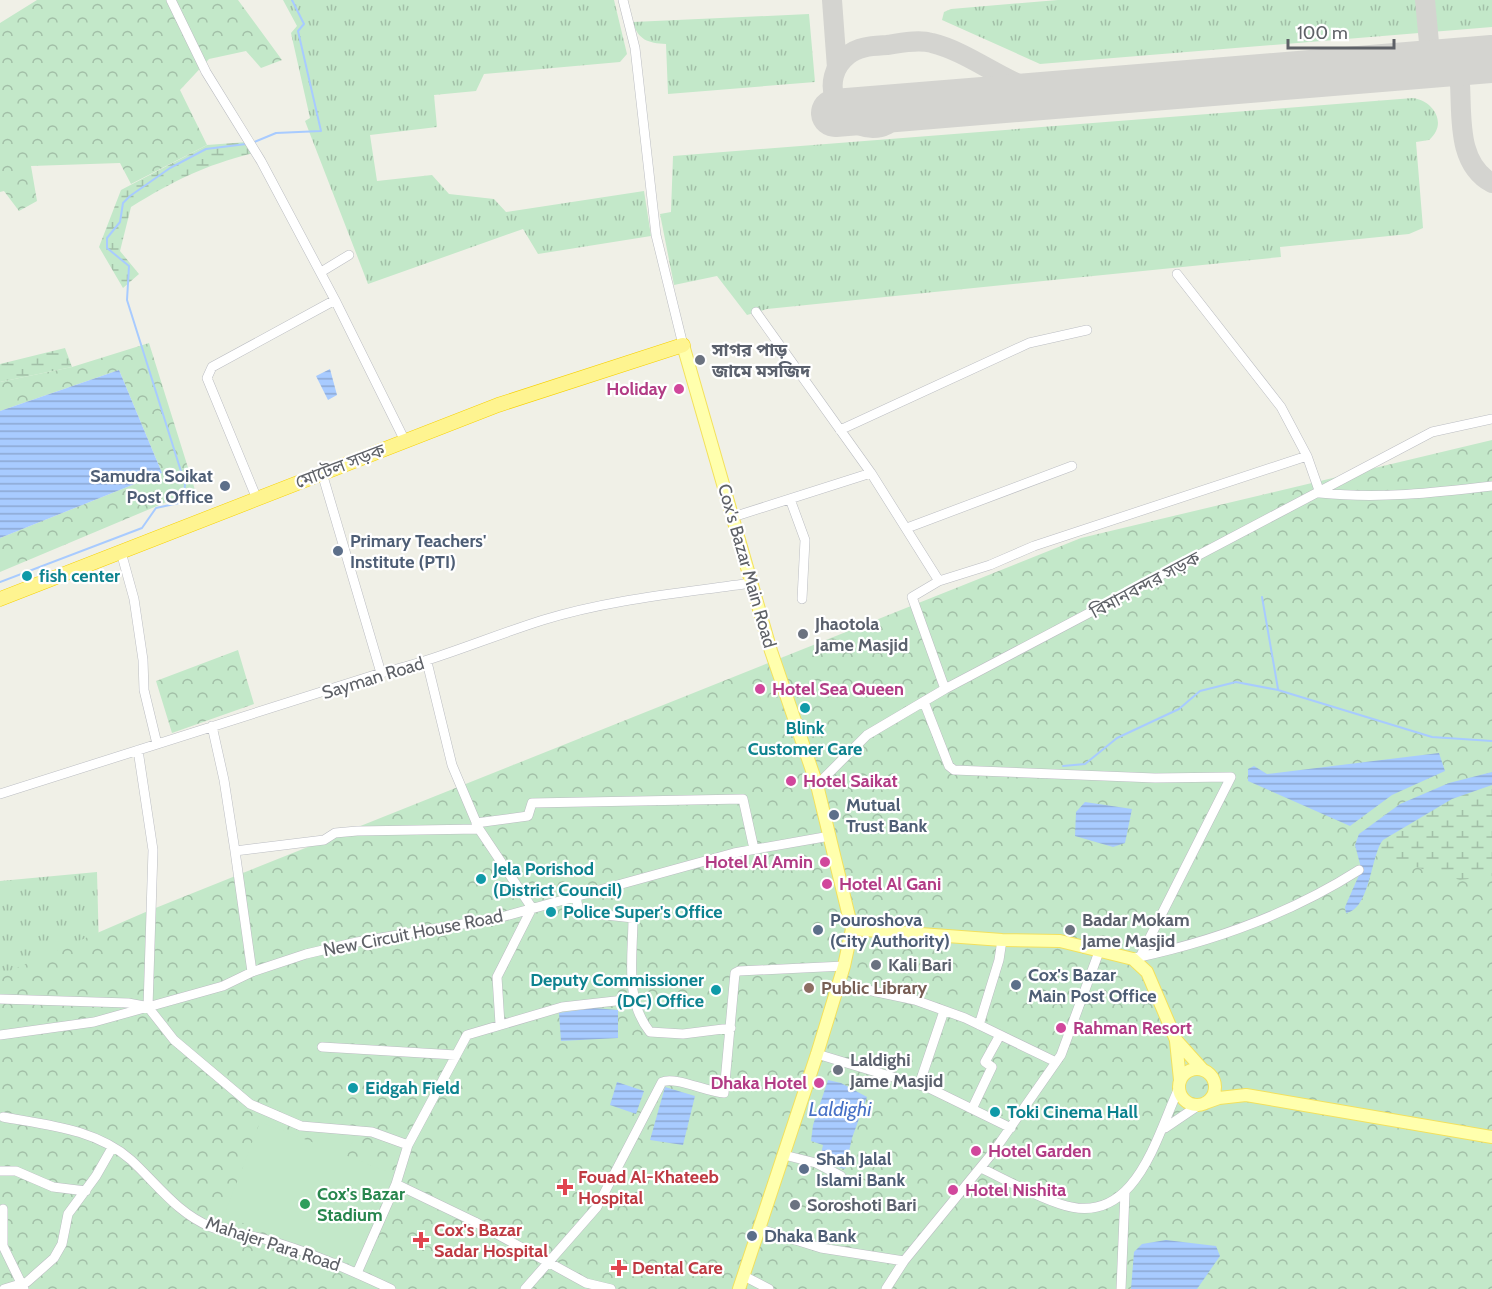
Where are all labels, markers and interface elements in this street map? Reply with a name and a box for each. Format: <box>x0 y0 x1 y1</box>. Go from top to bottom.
scale bar <box>1288 12 1394 50</box>
text: 100 m <box>1297 22 1348 44</box>
place label: সাগর পাড় জামে মসজিদ <box>711 339 811 382</box>
marker: সাগর পাড় জামে মসজিদ <box>693 353 707 367</box>
place label: Holiday <box>606 378 667 400</box>
marker: Holiday <box>672 382 686 396</box>
street label: মোটেল সড়ক <box>292 439 388 493</box>
place label: Samudra Soikat Post Office <box>90 465 213 508</box>
marker: Samudra Soikat Post Office <box>218 479 232 493</box>
street label: Cox's Bazar Main Road <box>713 481 781 651</box>
place label: Primary Teachers' Institute (PTI) <box>350 530 486 573</box>
marker: Primary Teachers' Institute (PTI) <box>331 544 345 558</box>
street label: বিমানবন্দর সড়ক <box>1085 547 1204 624</box>
place label: fish center <box>39 565 120 587</box>
marker: fish center <box>20 569 34 583</box>
place label: Jhaotola Jame Masjid <box>814 613 908 656</box>
marker: Jhaotola Jame Masjid <box>796 627 810 641</box>
street label: Sayman Road <box>319 652 427 704</box>
place label: Hotel Sea Queen <box>772 678 904 700</box>
marker: Hotel Sea Queen <box>753 682 767 696</box>
marker: Blink Customer Care <box>798 701 812 715</box>
place label: Blink Customer Care <box>748 717 862 760</box>
place label: Hotel Saikat <box>803 770 898 792</box>
marker: Hotel Saikat <box>784 774 798 788</box>
place label: Mutual Trust Bank <box>846 794 927 837</box>
marker: Mutual Trust Bank <box>827 808 841 822</box>
place label: Hotel Al Amin <box>705 851 813 873</box>
marker: Hotel Al Amin <box>818 855 832 869</box>
place label: Jela Porishod (District Council) <box>492 858 622 901</box>
marker: Jela Porishod (District Council) <box>474 872 488 886</box>
place label: Hotel Al Gani <box>839 873 941 895</box>
marker: Hotel Al Gani <box>820 877 834 891</box>
place label: Police Super's Office <box>563 901 723 923</box>
street label: New Circuit House Road <box>321 905 505 961</box>
marker: Police Super's Office <box>544 905 558 919</box>
place label: Pouroshova (City Authority) <box>830 909 950 952</box>
place label: Badar Mokam Jame Masjid <box>1081 909 1190 952</box>
marker: Pouroshova (City Authority) <box>811 923 825 937</box>
marker: Badar Mokam Jame Masjid <box>1063 923 1077 937</box>
place label: Kali Bari <box>888 954 952 976</box>
marker: Kali Bari <box>869 958 883 972</box>
place label: Cox's Bazar Main Post Office <box>1028 964 1157 1007</box>
place label: Deputy Commissioner (DC) Office <box>530 969 704 1012</box>
place label: Public Library <box>821 977 927 999</box>
marker: Cox's Bazar Main Post Office <box>1009 978 1023 992</box>
marker: Public Library <box>802 981 816 995</box>
marker: Deputy Commissioner (DC) Office <box>709 983 723 997</box>
place label: Rahman Resort <box>1073 1017 1192 1039</box>
marker: Rahman Resort <box>1054 1021 1068 1035</box>
place label: Laldighi Jame Masjid <box>849 1049 943 1092</box>
marker: Laldighi Jame Masjid <box>831 1063 845 1077</box>
place label: Dhaka Hotel <box>710 1072 807 1094</box>
marker: Dhaka Hotel <box>812 1076 826 1090</box>
place label: Eidgah Field <box>365 1077 460 1099</box>
marker: Eidgah Field <box>346 1081 360 1095</box>
water label: Laldighi <box>809 1097 872 1121</box>
place label: Toki Cinema Hall <box>1007 1101 1138 1123</box>
marker: Toki Cinema Hall <box>988 1105 1002 1119</box>
place label: Hotel Garden <box>988 1140 1091 1162</box>
marker: Hotel Garden <box>969 1144 983 1158</box>
place label: Shah Jalal Islami Bank <box>816 1148 905 1191</box>
marker: Shah Jalal Islami Bank <box>797 1162 811 1176</box>
place label: Fouad Al-Khateeb Hospital <box>578 1166 719 1209</box>
marker: Fouad Al-Khateeb Hospital <box>556 1178 574 1196</box>
place label: Hotel Nishita <box>965 1179 1066 1201</box>
place label: Cox's Bazar Stadium <box>317 1183 405 1226</box>
marker: Hotel Nishita <box>946 1183 960 1197</box>
place label: Soroshoti Bari <box>807 1194 916 1216</box>
marker: Cox's Bazar Stadium <box>298 1197 312 1211</box>
marker: Soroshoti Bari <box>788 1198 802 1212</box>
street label: Mahajer Para Road <box>203 1212 343 1276</box>
place label: Cox's Bazar Sadar Hospital <box>434 1219 548 1262</box>
place label: Dhaka Bank <box>764 1225 857 1247</box>
marker: Dhaka Bank <box>745 1229 759 1243</box>
marker: Cox's Bazar Sadar Hospital <box>412 1231 430 1249</box>
place label: Dental Care <box>632 1257 723 1279</box>
marker: Dental Care <box>610 1259 628 1277</box>

